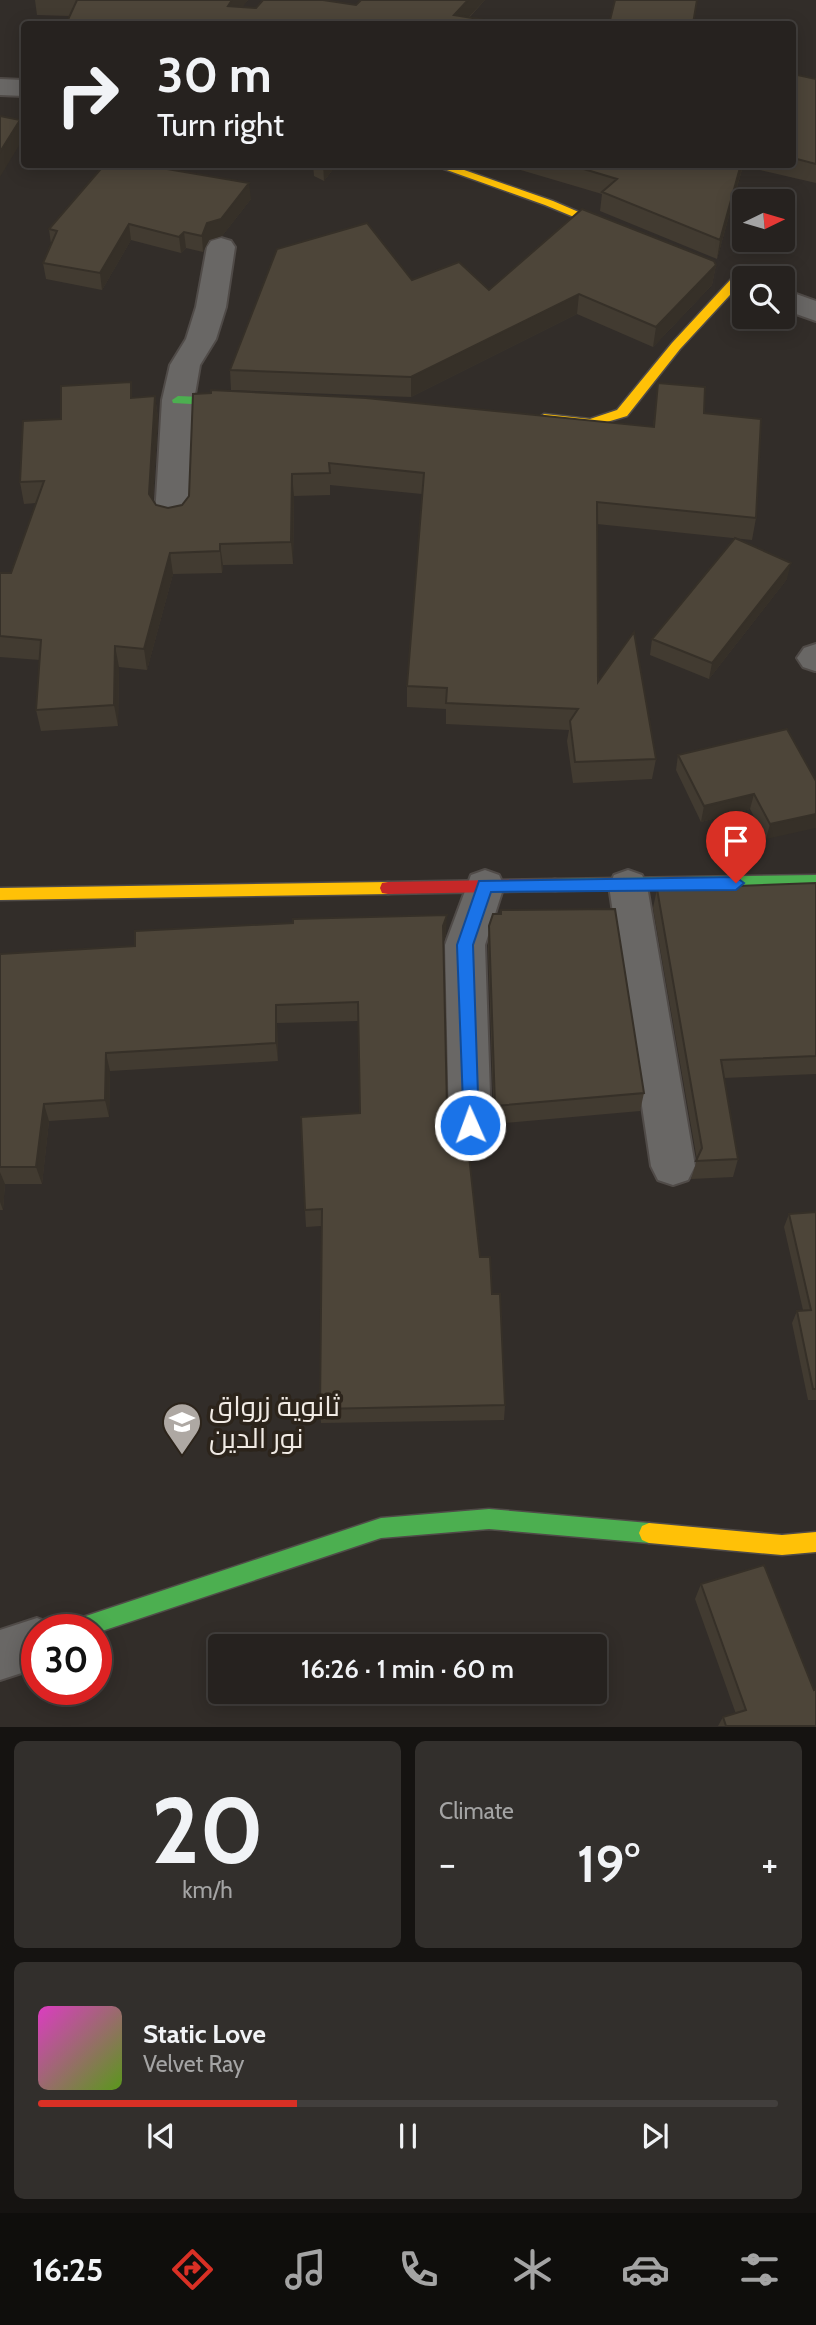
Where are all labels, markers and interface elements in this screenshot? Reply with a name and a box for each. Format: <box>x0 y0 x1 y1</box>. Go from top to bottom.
text: 30 m <box>157 45 272 104</box>
icon: right <box>42 49 133 140</box>
text: Turn right <box>157 105 284 144</box>
north arrow <box>732 189 794 252</box>
map controls <box>732 189 795 329</box>
button: search <box>732 266 795 329</box>
pin <box>706 811 766 883</box>
icon: arrive <box>717 822 755 860</box>
position arrow <box>433 1088 507 1162</box>
place label: ثانوية زرواق نور الدين <box>209 1389 341 1455</box>
school or university icon: ثانوية زرواق نور الدين <box>161 1401 203 1456</box>
speed limit sign: 30 <box>21 1614 112 1705</box>
text: 16:26 · 1 min · 60 m <box>301 1653 514 1685</box>
text: 20 <box>151 1775 264 1886</box>
text: Climate <box>439 1797 514 1825</box>
text: 19° <box>577 1832 640 1895</box>
text: − <box>439 1840 456 1887</box>
text: + <box>761 1840 778 1887</box>
text: km/h <box>182 1876 233 1904</box>
text: Static Love <box>143 2018 266 2050</box>
text: Velvet Ray <box>143 2050 244 2078</box>
icon: previous <box>142 2117 180 2155</box>
icon: pause <box>389 2117 427 2155</box>
icon: next <box>636 2117 674 2155</box>
icon: directions <box>168 2245 217 2294</box>
icon: music <box>281 2245 330 2294</box>
icon: phone <box>394 2245 443 2294</box>
icon: climate <box>508 2245 557 2294</box>
icon: car <box>621 2245 670 2294</box>
icon: filters <box>735 2245 784 2294</box>
text: 16:25 <box>32 2250 103 2289</box>

